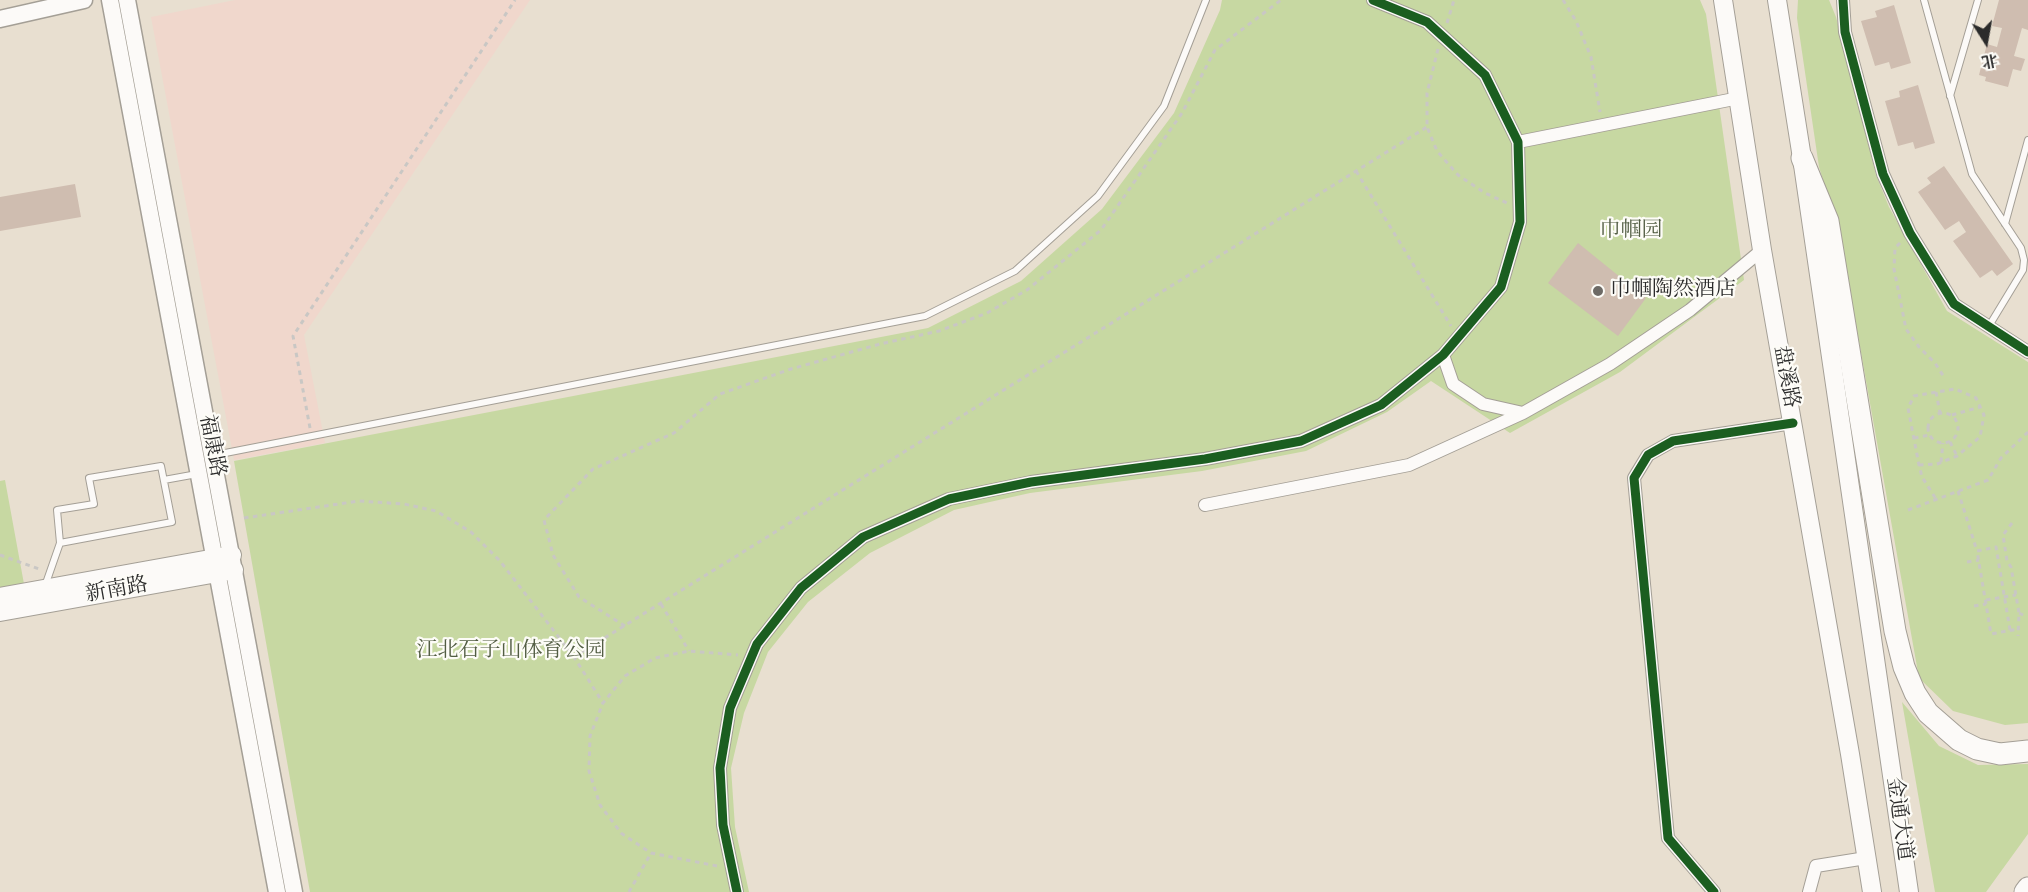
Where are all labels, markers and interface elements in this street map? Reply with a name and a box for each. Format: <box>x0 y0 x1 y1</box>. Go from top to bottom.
north arrow <box>1956 12 2016 72</box>
text: 北 <box>1980 48 1999 71</box>
park label: 巾帼园 <box>1600 219 1662 245</box>
place label: 巾帼陶然酒店 <box>1610 278 1736 304</box>
marker: 巾帼陶然酒店 <box>1591 284 1605 298</box>
street label: 盘溪路 <box>1767 344 1803 410</box>
street label: 福康路 <box>193 413 229 479</box>
street label: 新南路 <box>84 573 150 609</box>
park label: 江北石子山体育公园 <box>417 639 605 665</box>
street label: 金通大道 <box>1880 776 1916 862</box>

